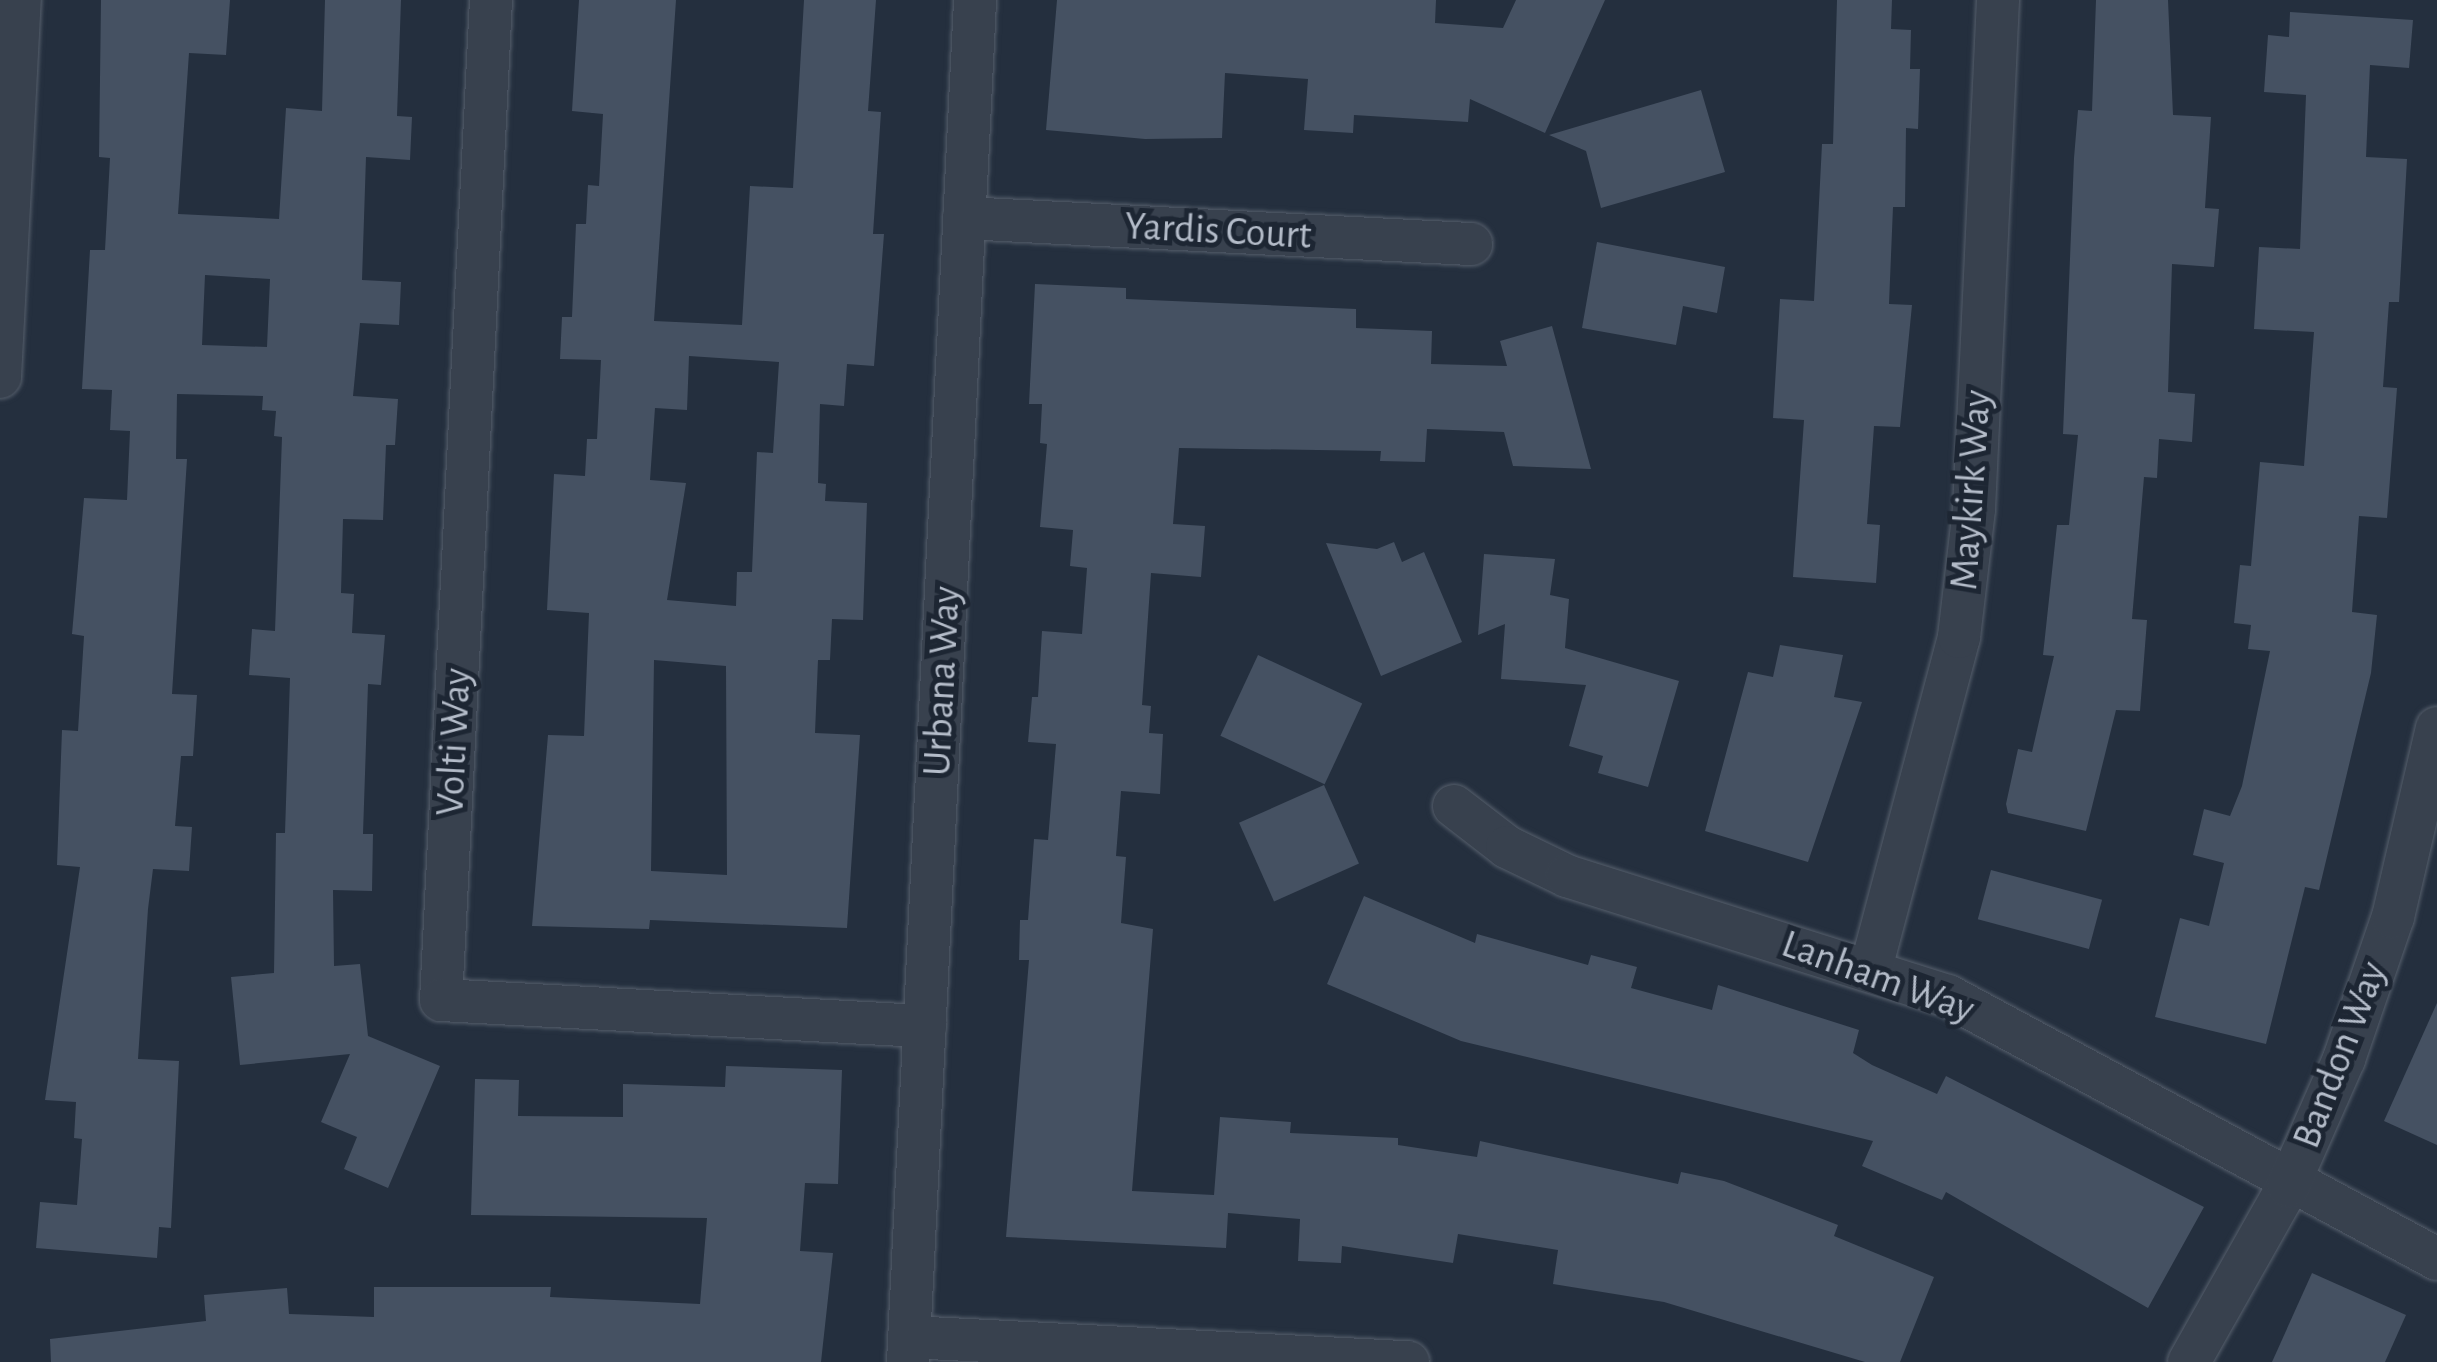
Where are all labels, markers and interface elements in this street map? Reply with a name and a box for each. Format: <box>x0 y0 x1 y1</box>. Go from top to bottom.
street label: Yardis Court <box>1124 202 1312 260</box>
street label: Maykirk Way <box>1940 388 2002 592</box>
street label: Urbana Way <box>913 585 971 777</box>
street label: Volti Way <box>426 667 482 817</box>
street label: Lanham Way <box>1775 920 1981 1034</box>
street label: Bandon Way <box>2282 955 2398 1155</box>

